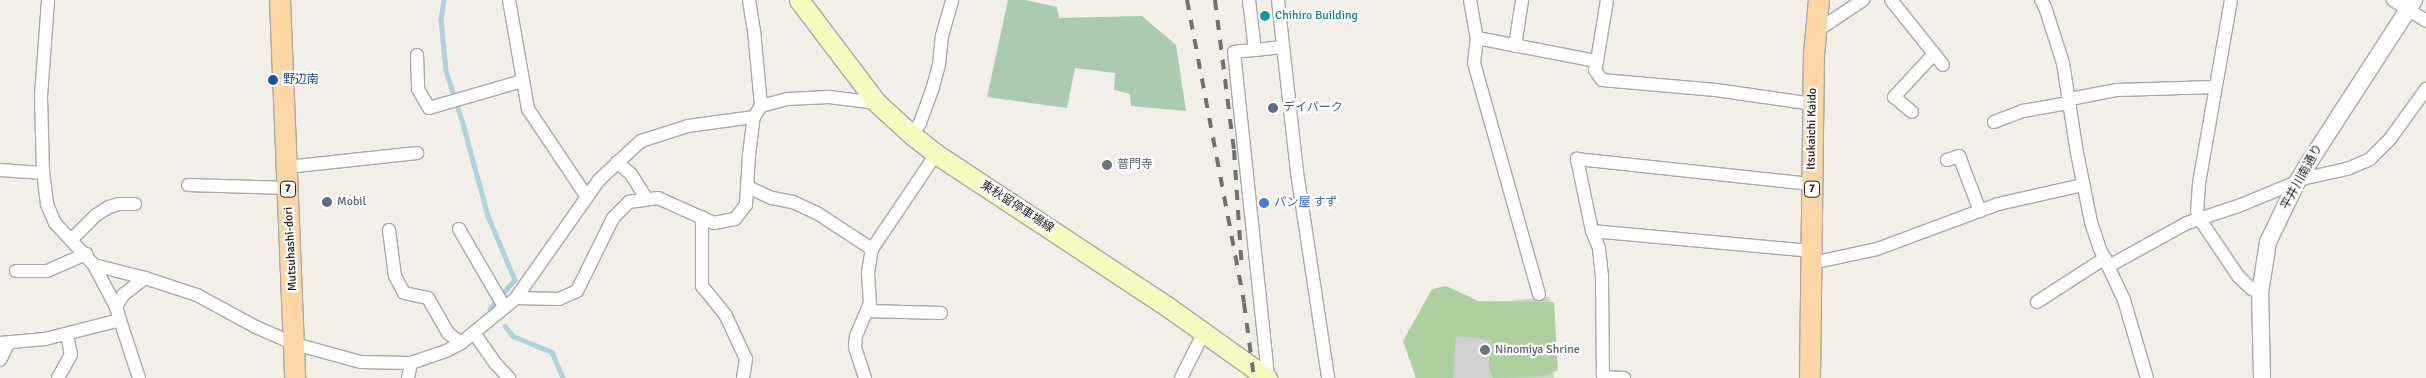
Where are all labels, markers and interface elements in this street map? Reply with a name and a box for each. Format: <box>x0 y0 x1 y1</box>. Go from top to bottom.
place label: Chihiro Building <box>1275 9 1358 23</box>
marker: Chihiro Building <box>1259 10 1271 22</box>
place label: 野辺南 <box>283 73 319 87</box>
marker: 野辺南 <box>267 74 279 86</box>
street label: Itsukaichi Kaido <box>1804 88 1820 170</box>
place label: デイパーク <box>1283 101 1343 115</box>
marker: デイパーク <box>1267 102 1279 114</box>
street label: 平井川南通り <box>2278 142 2326 212</box>
place label: 普門寺 <box>1117 158 1153 172</box>
marker: 普門寺 <box>1101 159 1113 171</box>
street label: 東秋留停車場線 <box>978 178 1056 236</box>
road number: 7 <box>279 180 297 198</box>
road number: 7 <box>1803 180 1821 198</box>
place label: Mobil <box>337 195 366 209</box>
marker: Mobil <box>321 196 333 208</box>
place label: パン屋 すず <box>1274 196 1337 210</box>
marker: パン屋 すず <box>1258 197 1270 209</box>
street label: Mutsuhashi-dori <box>282 206 300 292</box>
place label: Ninomiya Shrine <box>1495 343 1580 357</box>
marker: Ninomiya Shrine <box>1479 344 1491 356</box>

